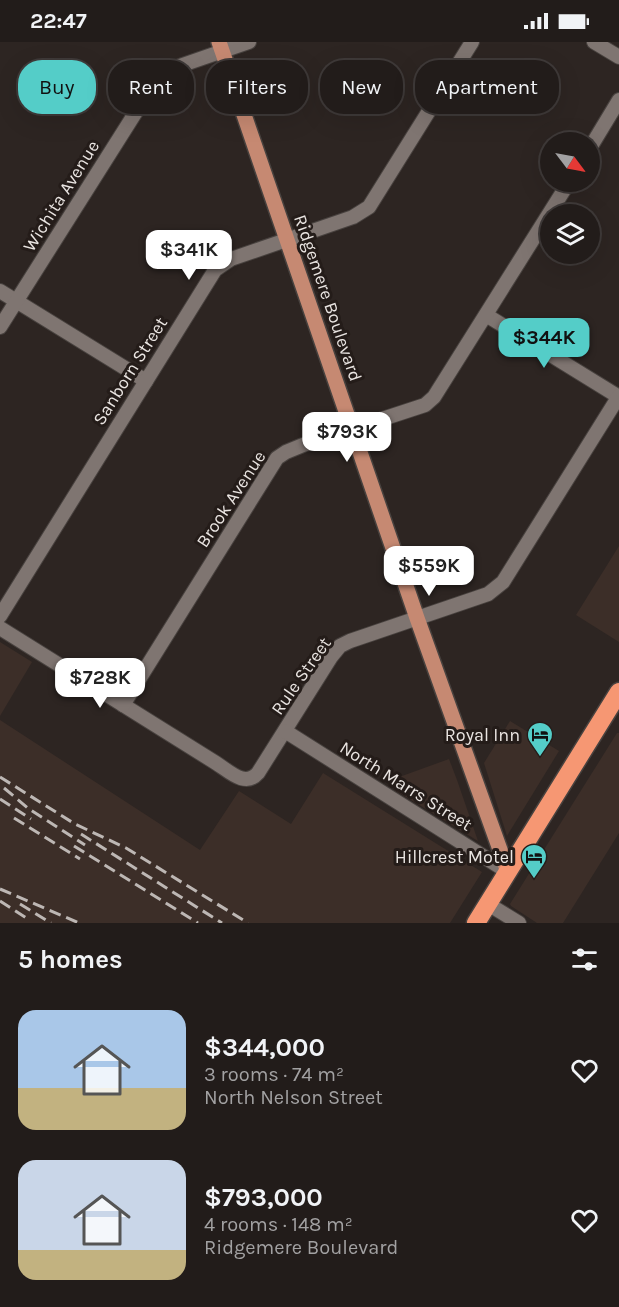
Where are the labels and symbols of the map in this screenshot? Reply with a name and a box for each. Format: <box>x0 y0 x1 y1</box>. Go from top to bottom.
north arrow <box>540 132 600 192</box>
street label: Wichita Avenue <box>18 136 104 256</box>
street label: Ridgemere Boulevard <box>289 212 367 384</box>
pin: $341K <box>147 230 231 281</box>
street label: Sanborn Street <box>88 313 172 429</box>
pin: $344K <box>502 318 586 369</box>
pin: $793K <box>305 412 389 463</box>
street label: Brook Avenue <box>192 446 270 552</box>
pin: $559K <box>387 546 471 597</box>
street label: Rule Street <box>266 633 336 719</box>
pin: $728K <box>58 658 142 709</box>
hotel icon: Royal Inn <box>525 720 555 758</box>
place label: Royal Inn <box>445 724 520 746</box>
street label: North Marrs Street <box>336 736 476 836</box>
hotel icon: Hillcrest Motel <box>519 842 549 880</box>
place label: Hillcrest Motel <box>395 846 514 868</box>

